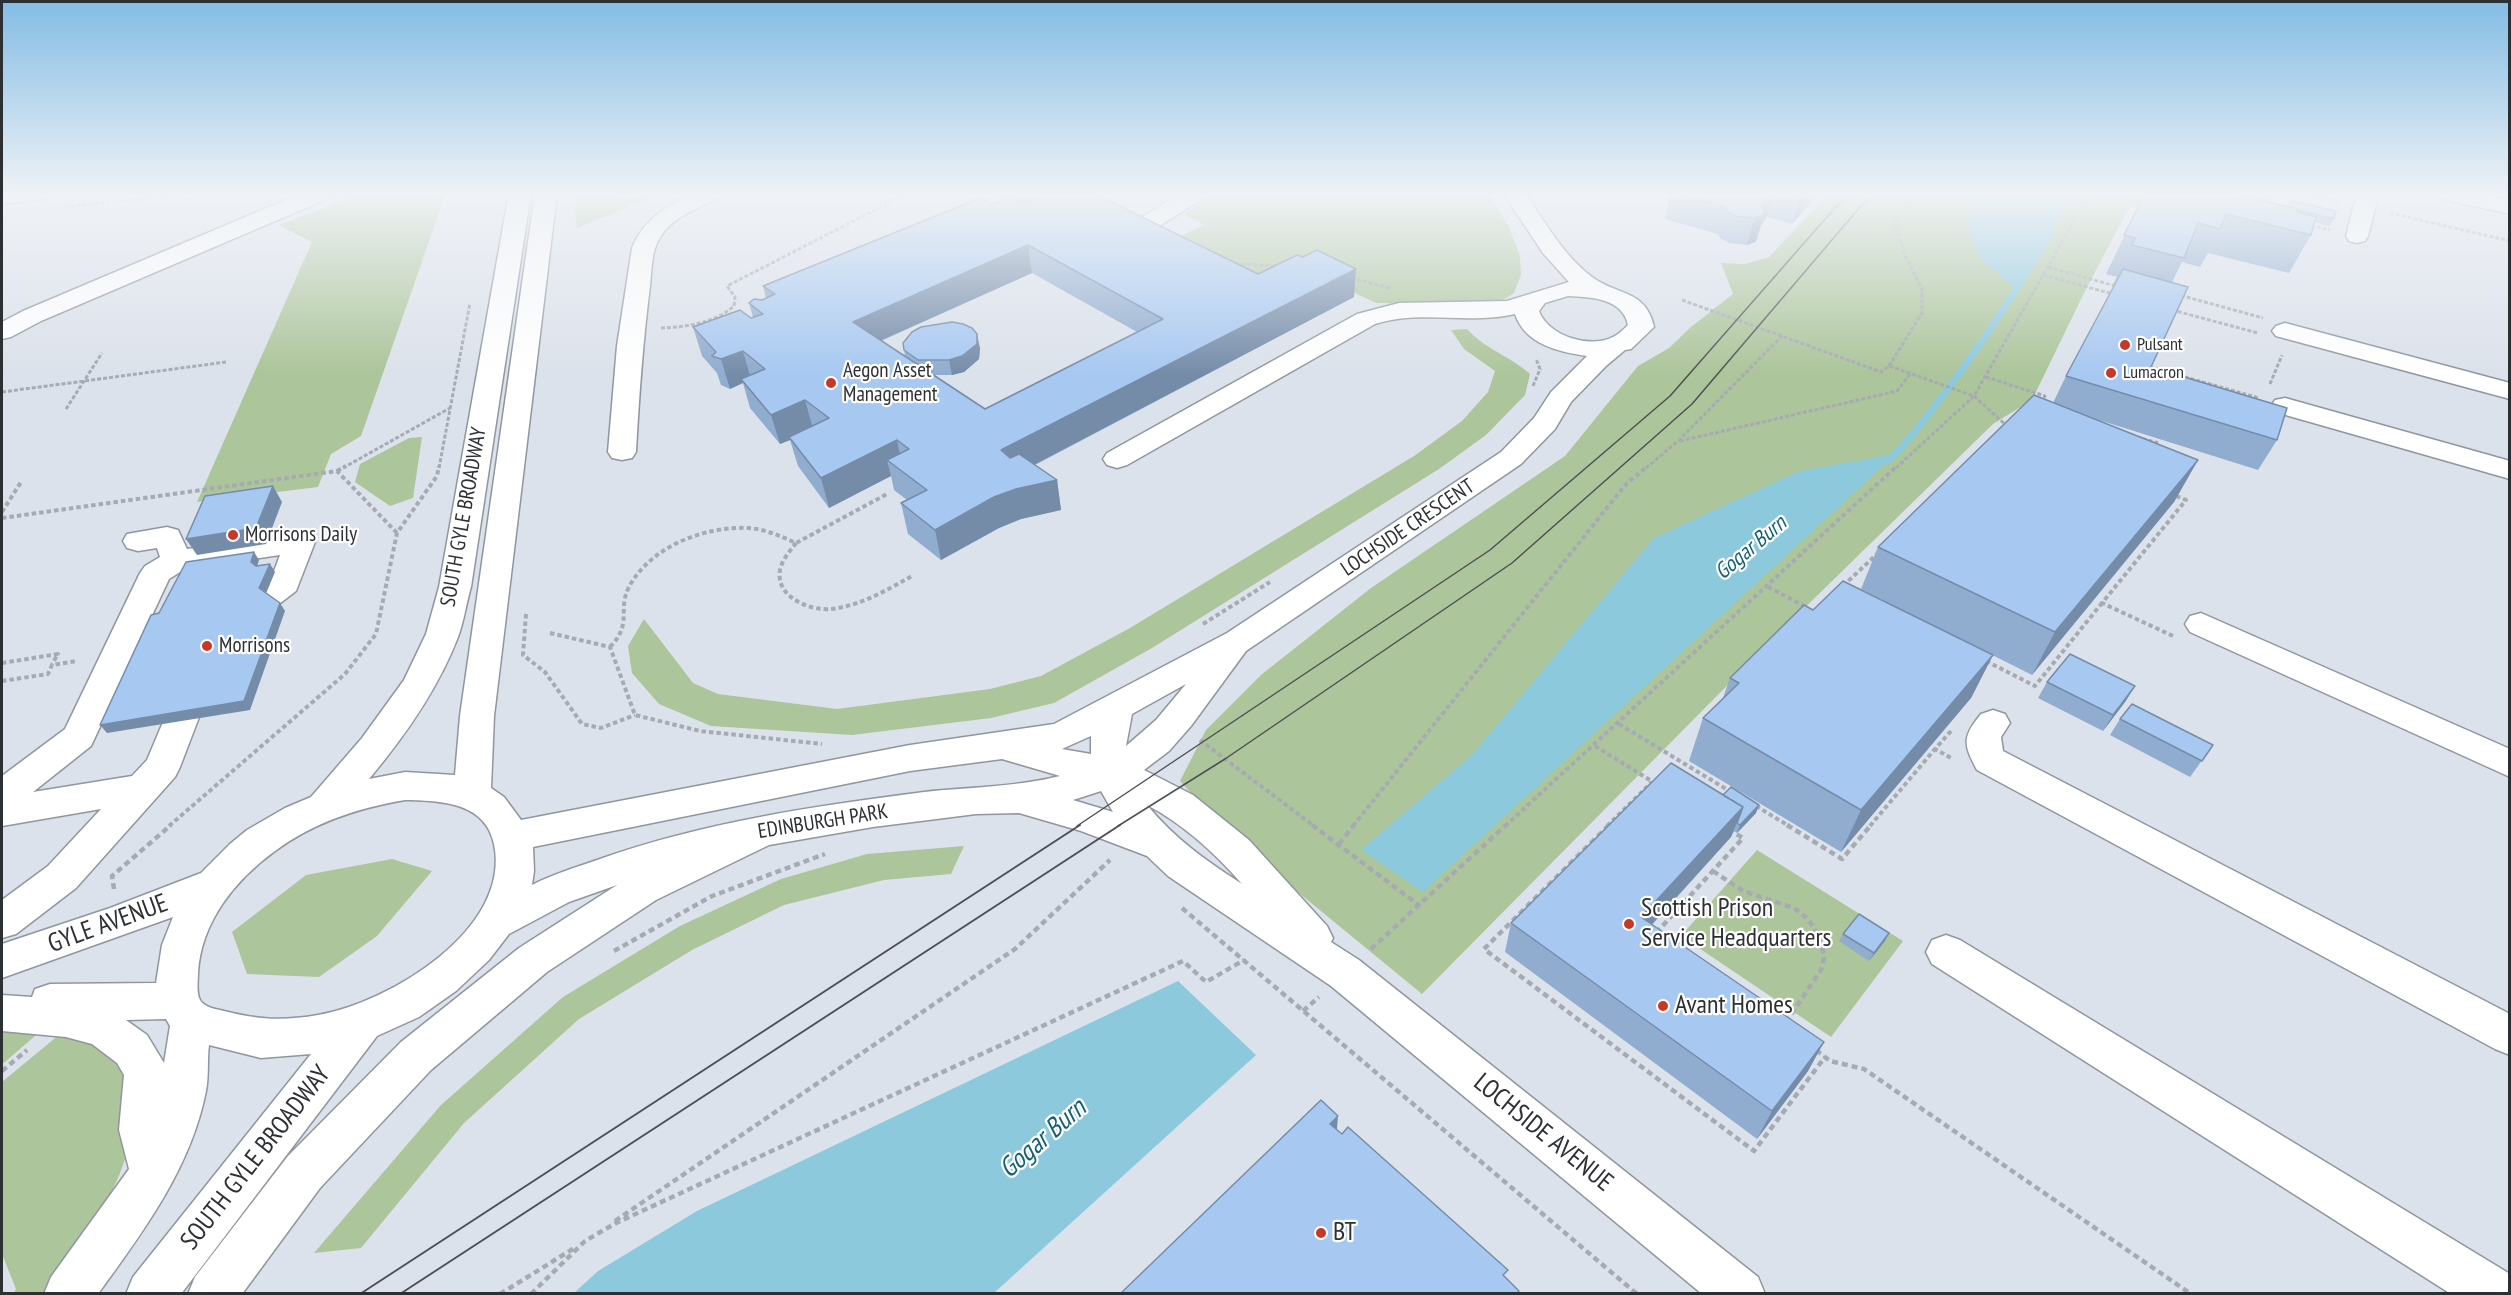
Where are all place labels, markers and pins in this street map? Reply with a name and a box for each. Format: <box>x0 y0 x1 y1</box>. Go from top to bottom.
place label: Pulsant <box>2137 334 2183 356</box>
marker: Pulsant <box>2118 338 2132 352</box>
place label: Aegon Asset Management <box>843 358 937 408</box>
place label: Lumacron <box>2123 362 2184 384</box>
marker: Lumacron <box>2104 366 2118 380</box>
marker: Aegon Asset Management <box>824 376 838 390</box>
place label: Morrisons Daily <box>245 522 357 548</box>
marker: Morrisons Daily <box>226 528 240 542</box>
place label: Morrisons <box>219 633 290 659</box>
marker: Morrisons <box>200 639 214 653</box>
place label: Scottish Prison Service Headquarters <box>1641 893 1831 954</box>
marker: Scottish Prison Service Headquarters <box>1622 917 1636 931</box>
place label: Avant Homes <box>1675 990 1793 1022</box>
marker: Avant Homes <box>1656 999 1670 1013</box>
place label: BT <box>1333 1217 1356 1249</box>
marker: BT <box>1314 1226 1328 1240</box>

